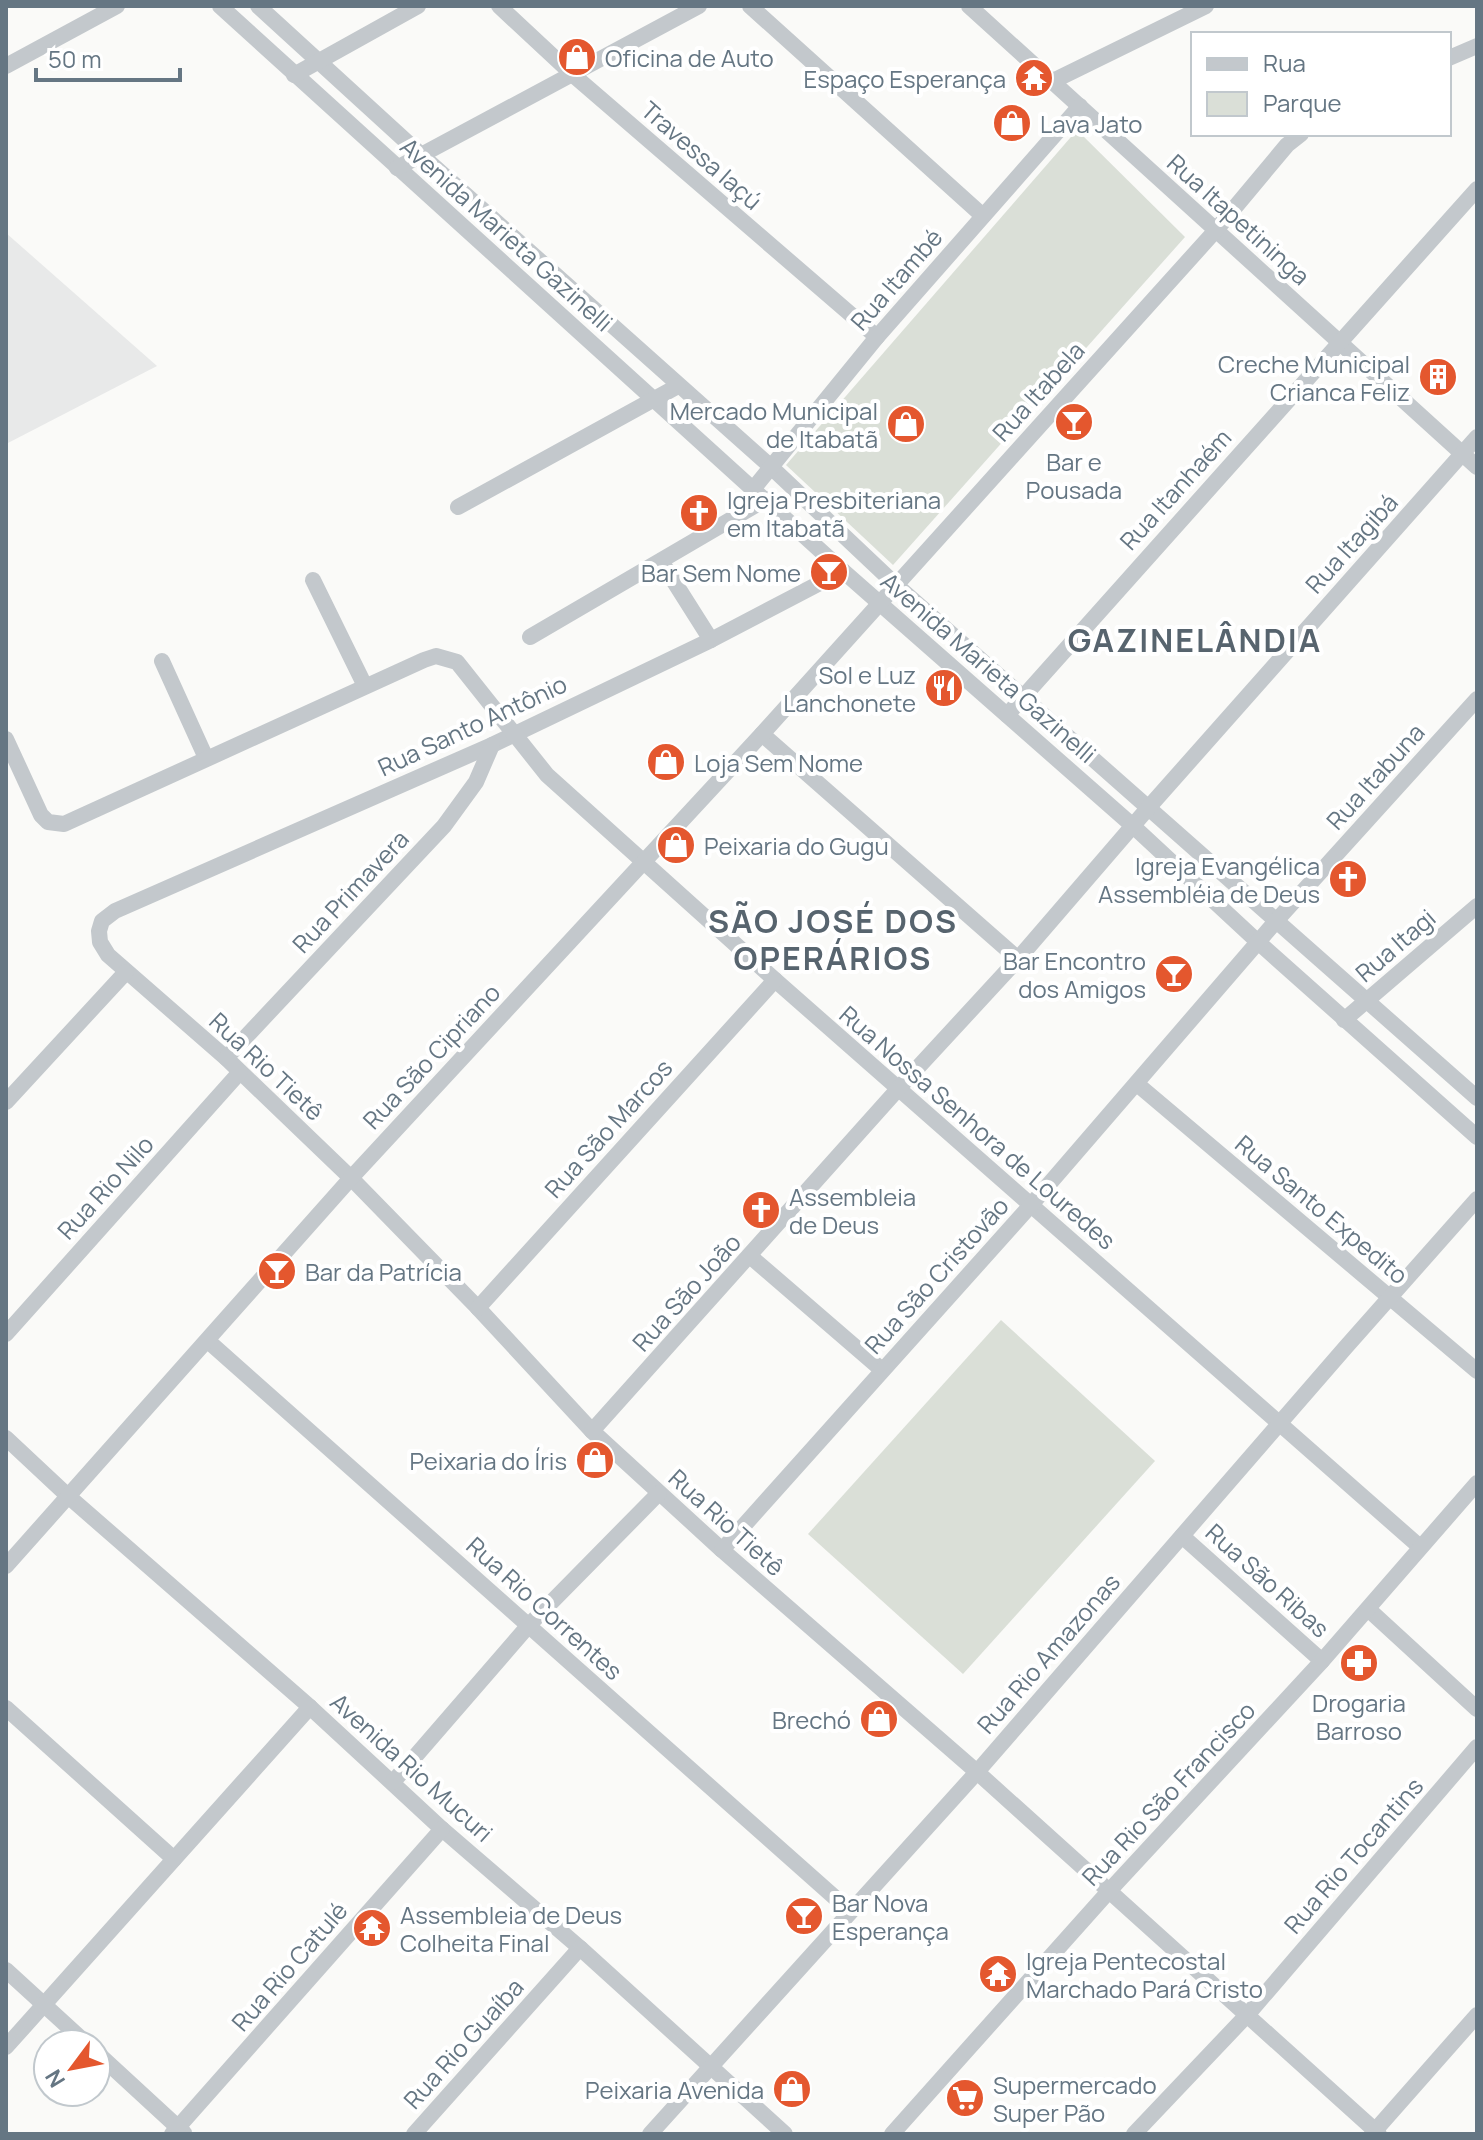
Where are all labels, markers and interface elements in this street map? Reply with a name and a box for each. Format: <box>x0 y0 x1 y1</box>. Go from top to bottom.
scale bar <box>36 32 180 82</box>
legend <box>1191 32 1451 136</box>
shop icon: Oficina de Auto <box>556 36 598 78</box>
place label: Oficina de Auto <box>605 41 774 74</box>
text: 50 m <box>48 42 102 75</box>
text: Rua <box>1263 46 1306 79</box>
temple icon: Espaço Esperança <box>1013 57 1055 99</box>
place label: Espaço Esperança <box>804 62 1006 95</box>
text: Parque <box>1263 86 1341 119</box>
street label: Travessa Iaçú <box>635 93 769 217</box>
shop icon: Lava Jato <box>991 102 1033 144</box>
place label: Lava Jato <box>1040 107 1143 140</box>
street label: Avenida Marieta Gazinelli <box>394 130 620 338</box>
street label: Rua Itapetininga <box>1161 146 1317 292</box>
street label: Rua Itambé <box>843 221 949 337</box>
street label: Rua Itabela <box>985 334 1091 448</box>
place label: Creche Municipal Crianca Feliz <box>1218 347 1410 408</box>
building icon: Creche Municipal Crianca Feliz <box>1417 356 1459 398</box>
place label: Mercado Municipal de Itabatã <box>670 394 878 455</box>
bar icon: Bar e Pousada <box>1053 401 1095 443</box>
shop icon: Mercado Municipal de Itabatã <box>885 403 927 445</box>
street label: Rua Itanhaém <box>1112 422 1238 556</box>
place label: Bar e Pousada <box>1026 445 1122 506</box>
place label: Igreja Presbiteriana em Itabatã <box>727 483 941 544</box>
street label: Rua Itagibá <box>1297 486 1405 600</box>
church icon: Igreja Presbiteriana em Itabatã <box>678 492 720 534</box>
bar icon: Bar Sem Nome <box>808 551 850 593</box>
place label: Bar Sem Nome <box>641 556 801 589</box>
street label: Avenida Marieta Gazinelli <box>874 564 1104 770</box>
district label: GAZINELÂNDIA <box>1068 618 1322 662</box>
place label: Sol e Luz Lanchonete <box>783 658 916 719</box>
street label: Rua Santo Antônio <box>372 667 572 783</box>
restaurant icon: Sol e Luz Lanchonete <box>923 667 965 709</box>
street label: Rua Itabuna <box>1319 716 1431 836</box>
shop icon: Loja Sem Nome <box>645 741 687 783</box>
place label: Loja Sem Nome <box>694 746 863 779</box>
street label: Rua Primavera <box>284 822 416 960</box>
shop icon: Peixaria do Gugu <box>655 824 697 866</box>
place label: Peixaria do Gugu <box>704 829 889 862</box>
place label: Igreja Evangélica Assembléia de Deus <box>1098 849 1320 910</box>
church icon: Igreja Evangélica Assembléia de Deus <box>1327 858 1369 900</box>
district label: SÃO JOSÉ DOS OPERÁRIOS <box>708 899 958 980</box>
street label: Rua Itagi <box>1348 901 1442 989</box>
place label: Bar Encontro dos Amigos <box>1003 944 1146 1005</box>
bar icon: Bar Encontro dos Amigos <box>1153 953 1195 995</box>
street label: Rua São Cipriano <box>355 976 507 1136</box>
street label: Rua Nossa Senhora de Louredes <box>833 998 1123 1256</box>
street label: Rua Rio Tietê <box>203 1005 331 1127</box>
street label: Rua São Marcos <box>537 1051 679 1205</box>
street label: Rua Santo Expedito <box>1229 1127 1415 1291</box>
street label: Rua Rio Nilo <box>50 1128 160 1246</box>
place label: Assembleia de Deus <box>789 1180 916 1241</box>
church icon: Assembleia de Deus <box>740 1189 782 1231</box>
street label: Rua São Cristovão <box>857 1189 1015 1361</box>
street label: Rua São João <box>624 1226 748 1358</box>
bar icon: Bar da Patrícia <box>256 1250 298 1292</box>
place label: Bar da Patrícia <box>305 1255 462 1288</box>
shop icon: Peixaria do Íris <box>574 1439 616 1481</box>
place label: Peixaria do Íris <box>409 1444 567 1477</box>
street label: Rua Rio Tietê <box>662 1461 792 1583</box>
street label: Rua São Ribas <box>1199 1516 1337 1644</box>
street label: Rua Rio Correntes <box>460 1529 630 1687</box>
street label: Rua Rio Amazonas <box>969 1566 1127 1740</box>
pharmacy icon: Drogaria Barroso <box>1338 1642 1380 1684</box>
street label: Avenida Rio Mucuri <box>324 1685 500 1849</box>
place label: Drogaria Barroso <box>1312 1686 1406 1747</box>
street label: Rua Rio São Francisco <box>1074 1694 1262 1892</box>
shop icon: Brechó <box>858 1698 900 1740</box>
place label: Brechó <box>772 1703 851 1736</box>
street label: Rua Rio Tocantins <box>1276 1770 1430 1940</box>
place label: Bar Nova Esperança <box>832 1886 949 1947</box>
street label: Rua Rio Catulé <box>224 1894 354 2038</box>
bar icon: Bar Nova Esperança <box>783 1895 825 1937</box>
place label: Assembleia de Deus Colheita Final <box>400 1898 622 1959</box>
temple icon: Assembleia de Deus Colheita Final <box>351 1907 393 1949</box>
place label: Igreja Pentecostal Marchado Pará Cristo <box>1026 1944 1263 2005</box>
temple icon: Igreja Pentecostal Marchado Pará Cristo <box>977 1953 1019 1995</box>
street label: Rua Rio Guaíba <box>396 1971 530 2115</box>
north arrow <box>32 2028 112 2108</box>
text: N <box>38 2064 72 2093</box>
shop icon: Peixaria Avenida <box>771 2068 813 2110</box>
place label: Supermercado Super Pão <box>993 2068 1157 2129</box>
place label: Peixaria Avenida <box>585 2073 764 2106</box>
supermarket icon: Supermercado Super Pão <box>944 2077 986 2119</box>

